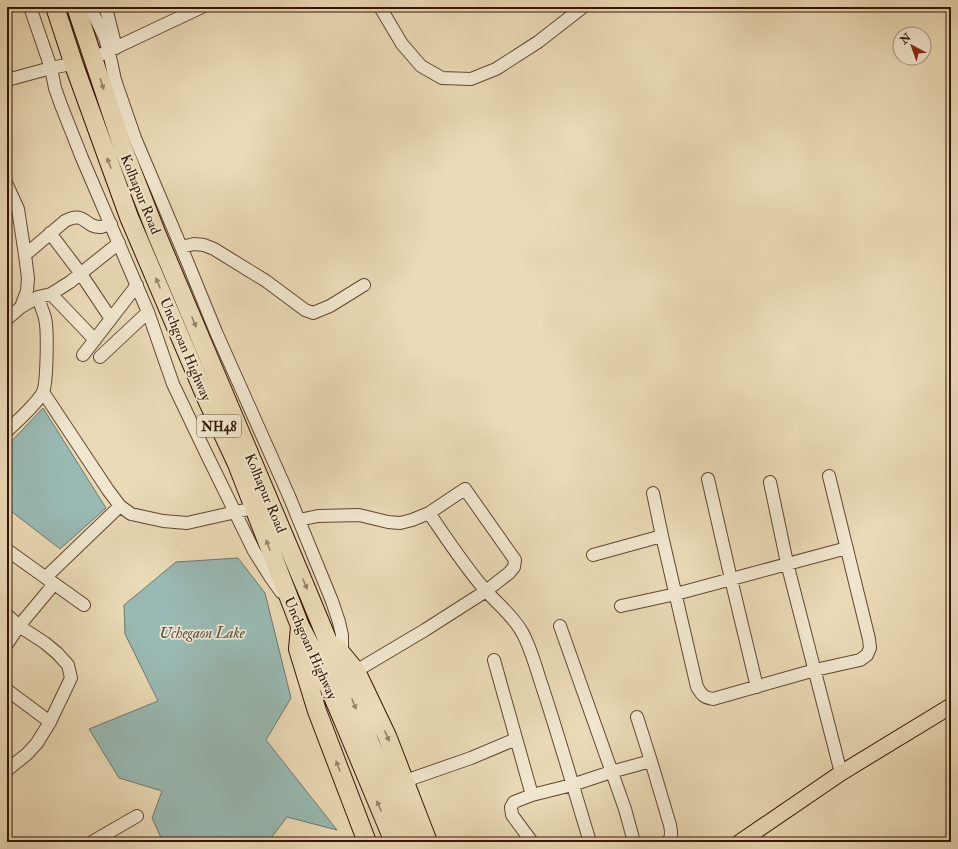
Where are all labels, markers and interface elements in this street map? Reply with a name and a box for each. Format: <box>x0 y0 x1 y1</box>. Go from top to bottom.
north arrow <box>892 26 932 66</box>
text: N <box>897 30 915 48</box>
one-way arrow <box>99 78 105 90</box>
street label: Kolhapur Road <box>116 152 164 237</box>
one-way arrow <box>105 156 111 168</box>
one-way arrow <box>154 277 160 289</box>
street label: Unchgoan Highway <box>155 295 215 405</box>
one-way arrow <box>192 317 198 329</box>
road number: NH48 <box>197 415 241 437</box>
street label: Kolhapur Road <box>240 451 290 536</box>
one-way arrow <box>265 538 271 550</box>
one-way arrow <box>301 578 308 590</box>
street label: Unchgoan Highway <box>279 594 341 703</box>
water label: Uchegaon Lake <box>159 624 246 643</box>
one-way arrow <box>352 699 358 711</box>
one-way arrow <box>384 731 390 742</box>
one-way arrow <box>335 760 341 772</box>
one-way arrow <box>376 800 382 812</box>

